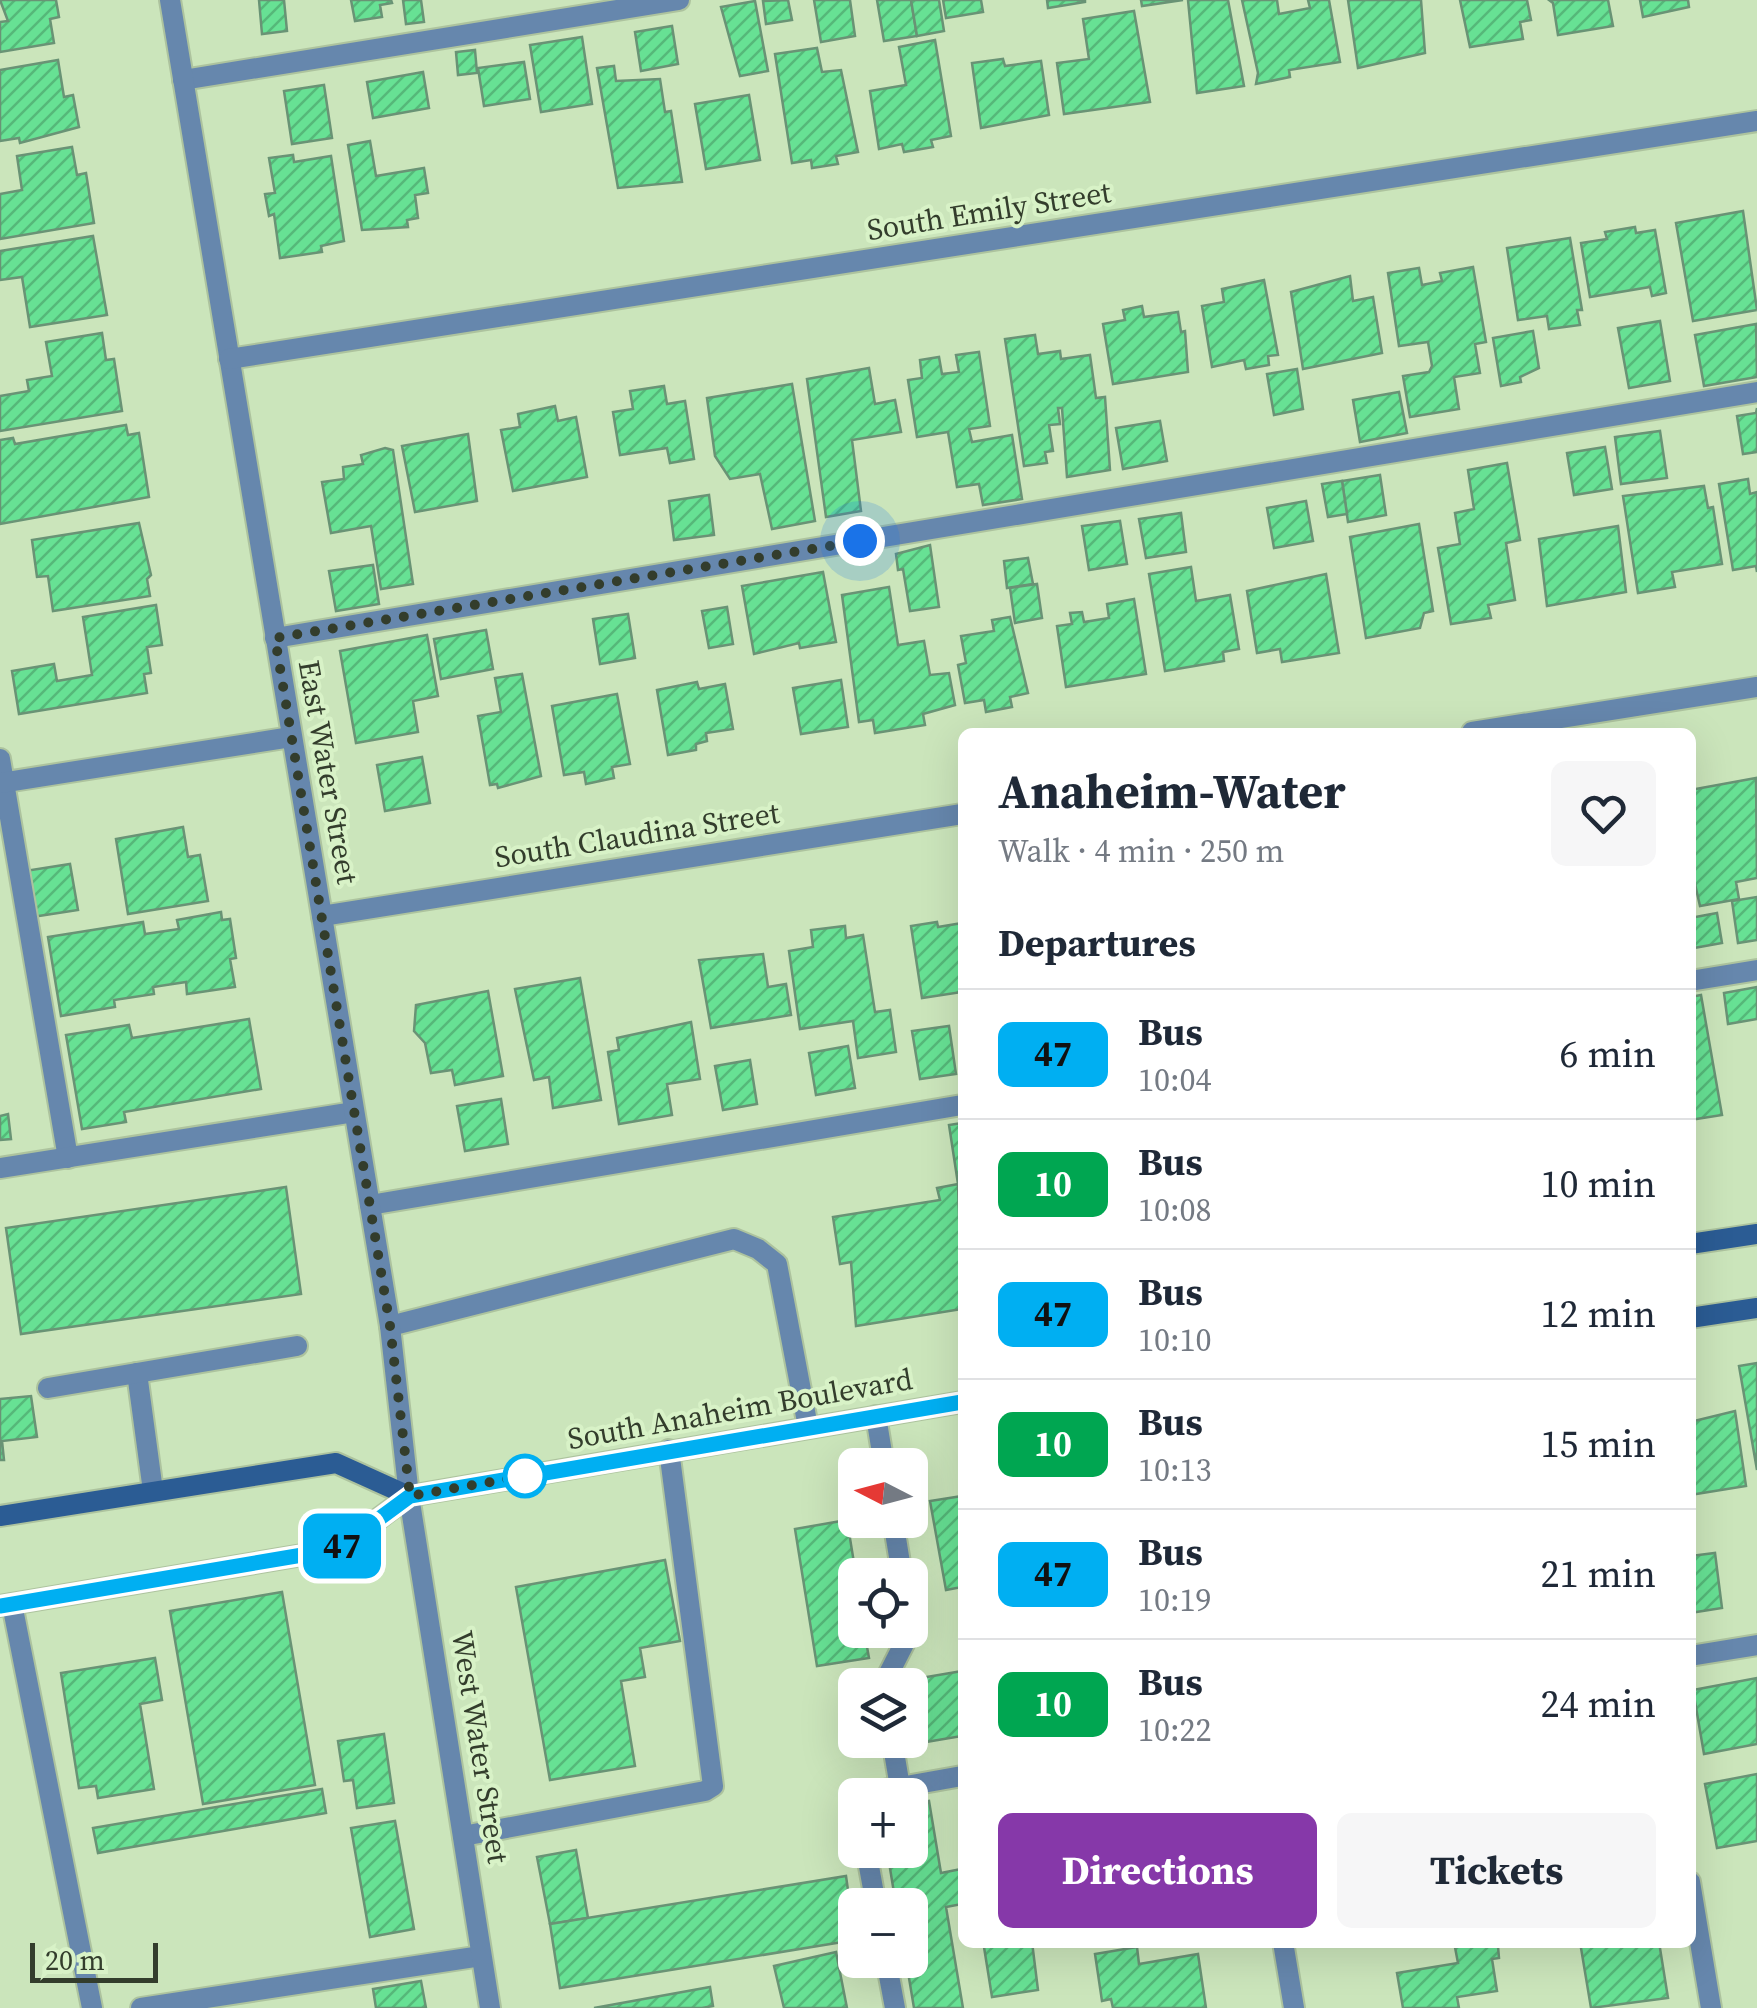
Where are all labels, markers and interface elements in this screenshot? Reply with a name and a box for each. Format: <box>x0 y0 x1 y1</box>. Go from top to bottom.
street label: South Emily Street <box>864 171 1114 250</box>
your location <box>835 516 885 566</box>
street label: East Water Street <box>289 657 368 887</box>
text: Anaheim-Water <box>998 758 1346 824</box>
button: heart <box>1551 761 1656 866</box>
street label: South Claudina Street <box>492 792 782 877</box>
text: Walk · 4 min · 250 m <box>998 829 1284 873</box>
text: Departures <box>998 917 1196 969</box>
text: Bus <box>1138 1006 1203 1058</box>
text: 6 min <box>1560 1028 1656 1080</box>
text: 47 <box>1034 1030 1072 1078</box>
text: 10:04 <box>1138 1058 1212 1102</box>
text: Bus <box>1138 1136 1203 1188</box>
text: 10 min <box>1541 1158 1656 1210</box>
text: 10 <box>1034 1160 1072 1208</box>
text: 10:08 <box>1138 1188 1212 1232</box>
text: Bus <box>1138 1266 1203 1318</box>
text: 12 min <box>1541 1288 1656 1340</box>
text: 47 <box>1034 1290 1072 1338</box>
text: 10:10 <box>1138 1318 1212 1362</box>
street label: South Anaheim Boulevard <box>564 1358 915 1459</box>
text: Bus <box>1138 1396 1203 1448</box>
text: 15 min <box>1541 1418 1656 1470</box>
text: 10 <box>1034 1420 1072 1468</box>
north arrow <box>838 1448 928 1538</box>
map controls <box>838 1448 928 1978</box>
text: 10:13 <box>1138 1448 1212 1492</box>
unlabelled marker <box>504 1455 546 1497</box>
line badge: 47 <box>297 1514 387 1578</box>
text: 47 <box>323 1522 361 1570</box>
text: Bus <box>1138 1526 1203 1578</box>
text: 21 min <box>1541 1548 1656 1600</box>
text: 47 <box>1034 1550 1072 1598</box>
button: locate <box>838 1558 928 1648</box>
text: 10:19 <box>1138 1578 1212 1622</box>
street label: West Water Street <box>442 1628 519 1867</box>
text: Bus <box>1138 1656 1203 1708</box>
button: layers <box>838 1668 928 1758</box>
text: 24 min <box>1541 1678 1656 1730</box>
text: 10 <box>1034 1680 1072 1728</box>
text: 10:22 <box>1138 1708 1212 1752</box>
button: + <box>838 1778 928 1868</box>
button: Directions <box>998 1813 1317 1928</box>
button: Tickets <box>1337 1813 1656 1928</box>
button: − <box>838 1888 928 1978</box>
scale bar <box>30 1938 158 1982</box>
text: 20 m <box>45 1941 105 1979</box>

